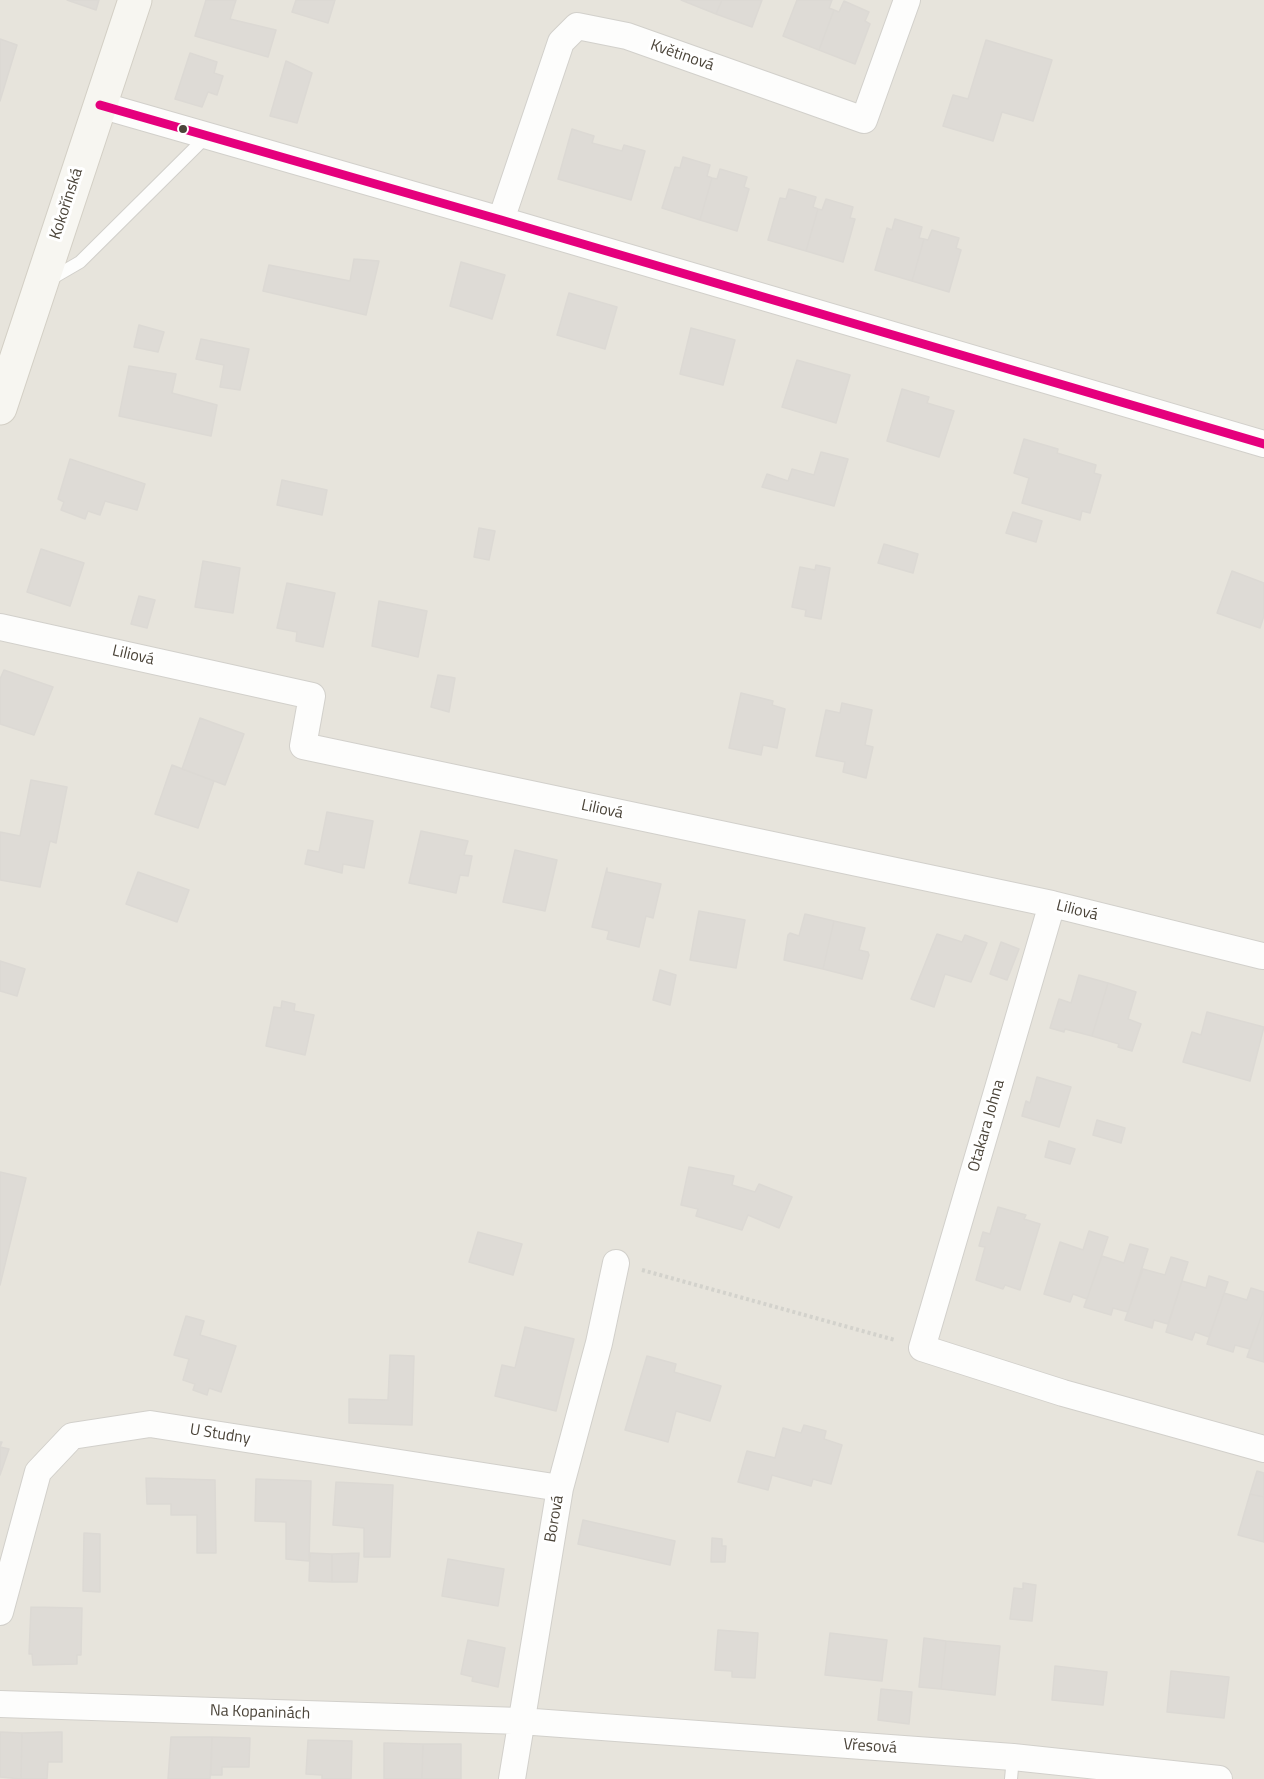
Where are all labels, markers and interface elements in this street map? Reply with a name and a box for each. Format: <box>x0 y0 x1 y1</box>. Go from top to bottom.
street label: Květinová <box>648 36 716 76</box>
unlabelled marker <box>177 123 189 135</box>
street label: Kokořínská <box>46 166 88 242</box>
street label: Liliová <box>110 642 156 670</box>
street label: Liliová <box>579 796 625 824</box>
street label: Liliová <box>1054 897 1100 925</box>
street label: Otakara Johna <box>965 1078 1009 1174</box>
street label: U Studny <box>188 1421 252 1449</box>
street label: Borová <box>541 1494 569 1544</box>
street label: Na Kopaninách <box>210 1702 310 1724</box>
street label: Vřesová <box>843 1736 897 1758</box>

